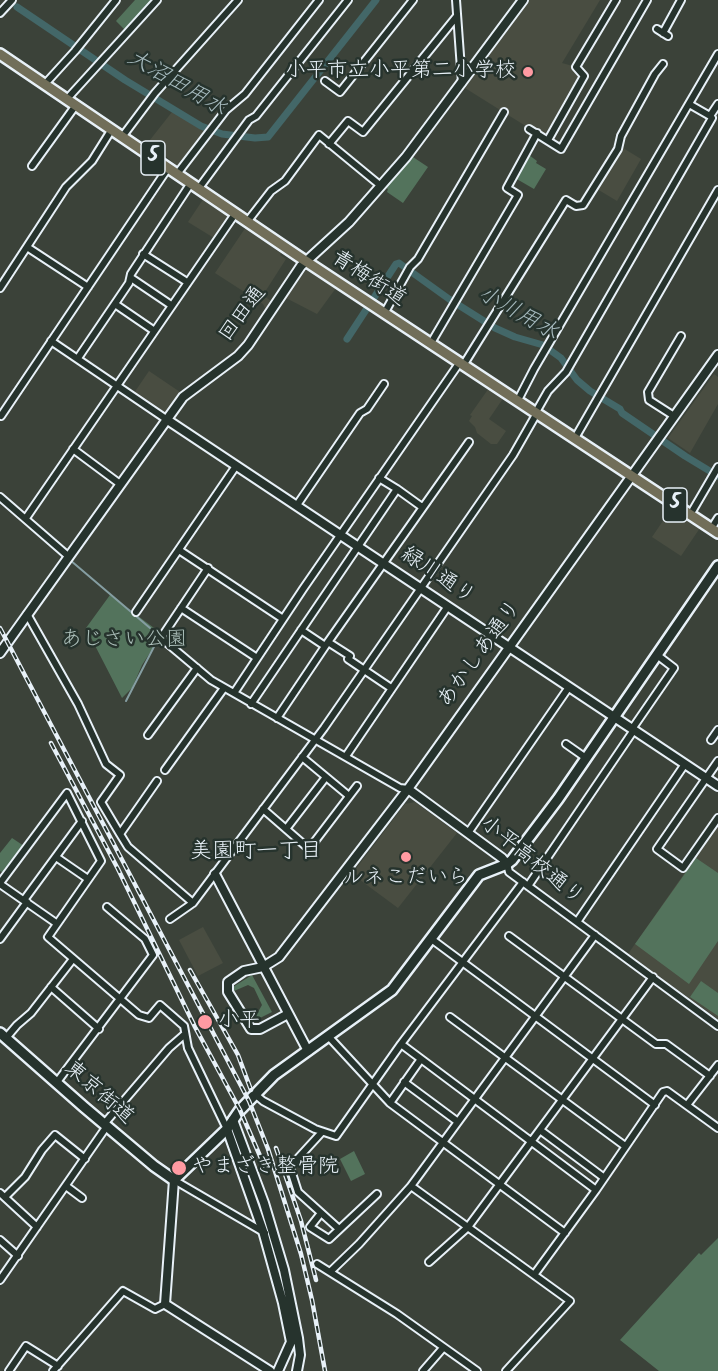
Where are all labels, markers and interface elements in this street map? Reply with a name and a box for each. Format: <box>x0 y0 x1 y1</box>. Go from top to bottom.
water label: 大沼田用水 <box>122 46 230 124</box>
place label: 小平市立小平第二小学校 <box>285 59 516 85</box>
marker: 小平市立小平第二小学校 <box>521 65 535 79</box>
road number: 5 <box>141 141 165 175</box>
street label: 青梅街道 <box>326 247 410 313</box>
street label: 回田通 <box>215 282 273 348</box>
water label: 小川用水 <box>472 282 562 348</box>
road number: 5 <box>663 488 687 522</box>
street label: 緑川通り <box>395 543 479 611</box>
street label: あかしあ通り <box>434 597 528 713</box>
park label: あじさい公園 <box>61 628 187 654</box>
street label: 小平高校通り <box>474 813 588 911</box>
district label: 美園町一丁目 <box>190 840 322 866</box>
marker: ルネこだいら <box>399 850 413 864</box>
place label: ルネこだいら <box>343 866 469 892</box>
place label: 小平 <box>218 1009 260 1035</box>
marker: 小平 <box>196 1013 214 1031</box>
street label: 東京街道 <box>58 1057 138 1131</box>
place label: やまざき整骨院 <box>192 1155 339 1181</box>
marker: やまざき整骨院 <box>170 1159 188 1177</box>

